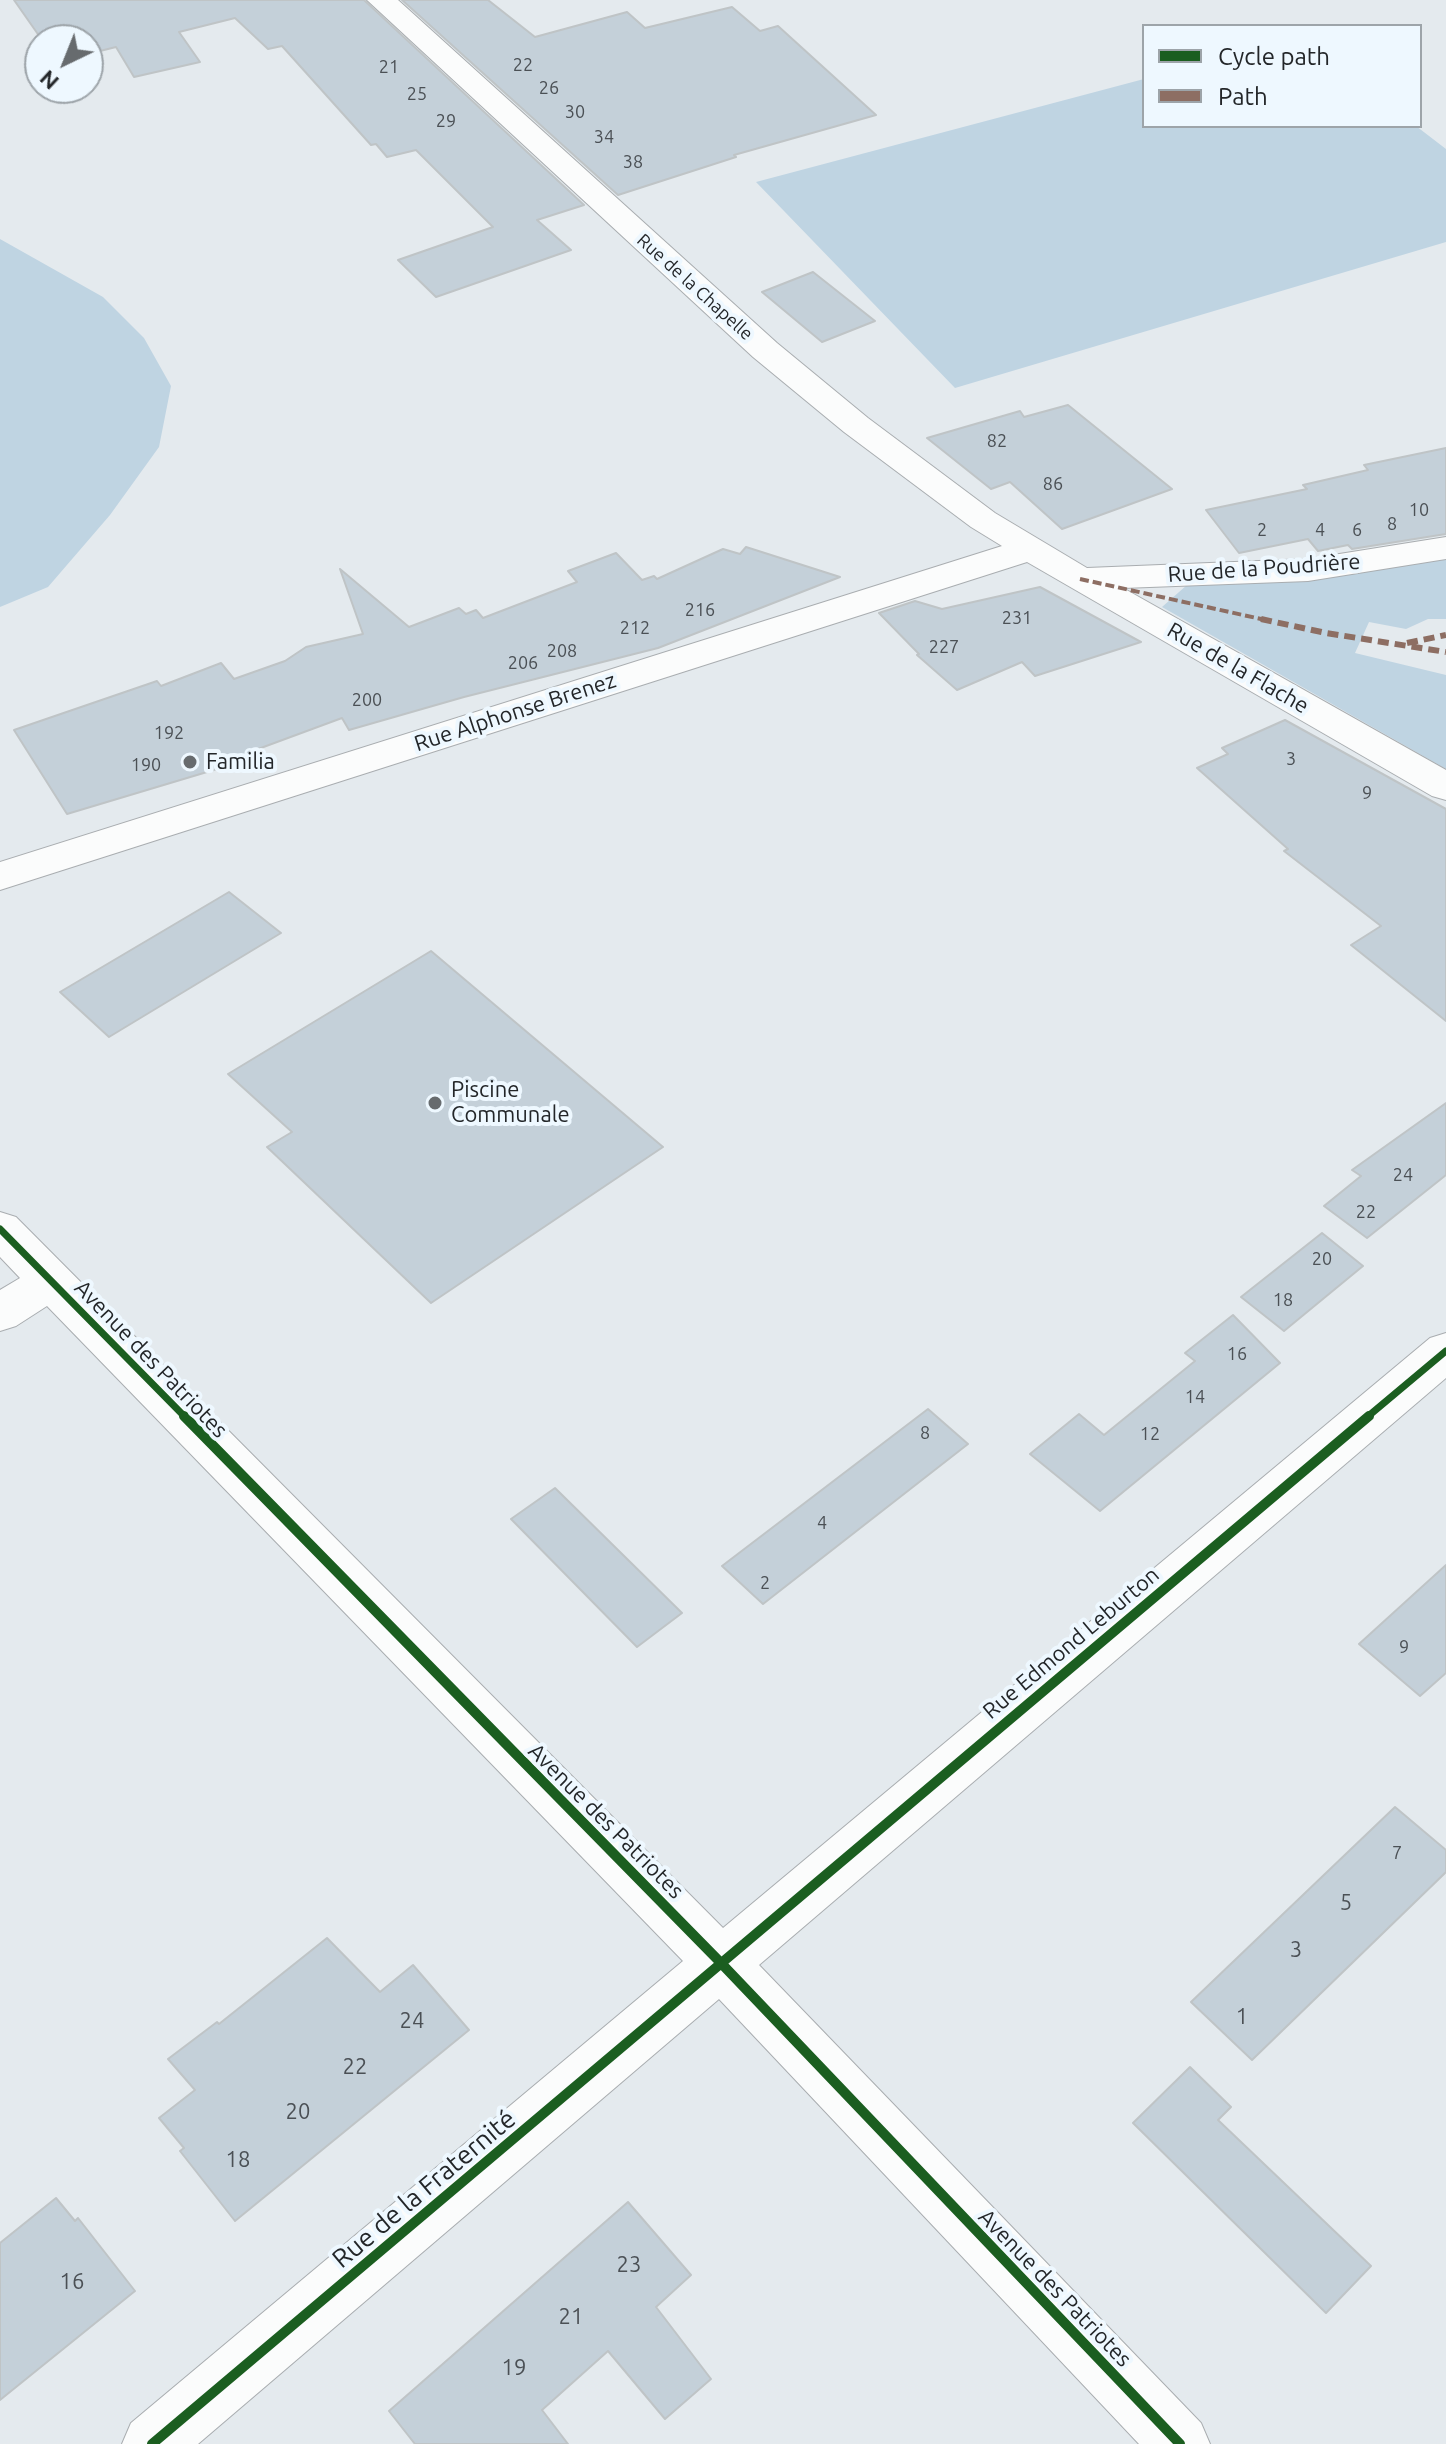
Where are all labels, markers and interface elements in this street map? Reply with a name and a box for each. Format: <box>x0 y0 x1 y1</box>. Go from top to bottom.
north arrow <box>24 24 104 104</box>
legend <box>1142 24 1422 128</box>
text: Cycle path <box>1218 43 1330 70</box>
house number: 22 <box>513 54 533 76</box>
house number: 21 <box>379 56 399 78</box>
text: N <box>34 66 63 95</box>
house number: 26 <box>539 77 559 99</box>
house number: 25 <box>407 83 427 105</box>
text: Path <box>1218 83 1268 110</box>
house number: 30 <box>565 101 585 123</box>
house number: 29 <box>436 110 456 132</box>
house number: 34 <box>594 126 614 148</box>
house number: 38 <box>623 151 643 173</box>
street label: Rue de la Chapelle <box>633 229 757 345</box>
house number: 82 <box>987 430 1007 452</box>
house number: 86 <box>1043 473 1063 495</box>
house number: 10 <box>1409 499 1429 521</box>
house number: 8 <box>1387 513 1397 535</box>
house number: 2 <box>1257 519 1267 541</box>
house number: 4 <box>1315 519 1325 541</box>
house number: 6 <box>1352 519 1362 541</box>
street label: Rue de la Poudrière <box>1167 548 1361 588</box>
house number: 216 <box>685 599 715 621</box>
house number: 231 <box>1002 607 1032 629</box>
house number: 212 <box>620 617 650 639</box>
street label: Rue de la Flache <box>1162 617 1314 719</box>
house number: 227 <box>929 636 959 658</box>
house number: 208 <box>547 640 577 662</box>
house number: 206 <box>508 652 538 674</box>
street label: Rue Alphonse Brenez <box>411 667 619 757</box>
house number: 200 <box>352 689 382 711</box>
house number: 192 <box>154 722 184 744</box>
house number: 3 <box>1286 748 1296 770</box>
place label: Familia <box>206 749 275 775</box>
marker: Familia <box>181 753 199 771</box>
house number: 190 <box>131 754 161 776</box>
house number: 9 <box>1362 782 1372 804</box>
place label: Piscine Communale <box>451 1077 570 1128</box>
marker: Piscine Communale <box>426 1094 444 1112</box>
house number: 24 <box>1393 1164 1413 1186</box>
house number: 22 <box>1356 1201 1376 1223</box>
house number: 20 <box>1312 1248 1332 1270</box>
street label: Avenue des Patriotes <box>69 1275 233 1443</box>
house number: 18 <box>1273 1289 1293 1311</box>
house number: 16 <box>1227 1343 1247 1365</box>
house number: 14 <box>1185 1386 1205 1408</box>
house number: 8 <box>920 1422 930 1444</box>
house number: 12 <box>1140 1423 1160 1445</box>
house number: 4 <box>817 1512 827 1534</box>
street label: Rue Edmond Leburton <box>978 1562 1164 1724</box>
house number: 2 <box>760 1572 770 1594</box>
house number: 9 <box>1399 1636 1409 1658</box>
street label: Avenue des Patriotes <box>523 1738 689 1904</box>
house number: 7 <box>1392 1842 1402 1864</box>
house number: 5 <box>1340 1890 1352 1916</box>
house number: 3 <box>1290 1937 1302 1963</box>
house number: 1 <box>1236 2004 1248 2030</box>
house number: 24 <box>400 2008 424 2034</box>
house number: 22 <box>343 2054 367 2080</box>
house number: 20 <box>286 2099 310 2125</box>
street label: Rue de la Fraternité <box>326 2103 522 2275</box>
house number: 18 <box>226 2147 250 2173</box>
street label: Avenue des Patriotes <box>973 2204 1137 2372</box>
house number: 23 <box>617 2252 641 2278</box>
house number: 16 <box>60 2269 84 2295</box>
house number: 21 <box>559 2304 583 2330</box>
house number: 19 <box>502 2355 526 2381</box>

